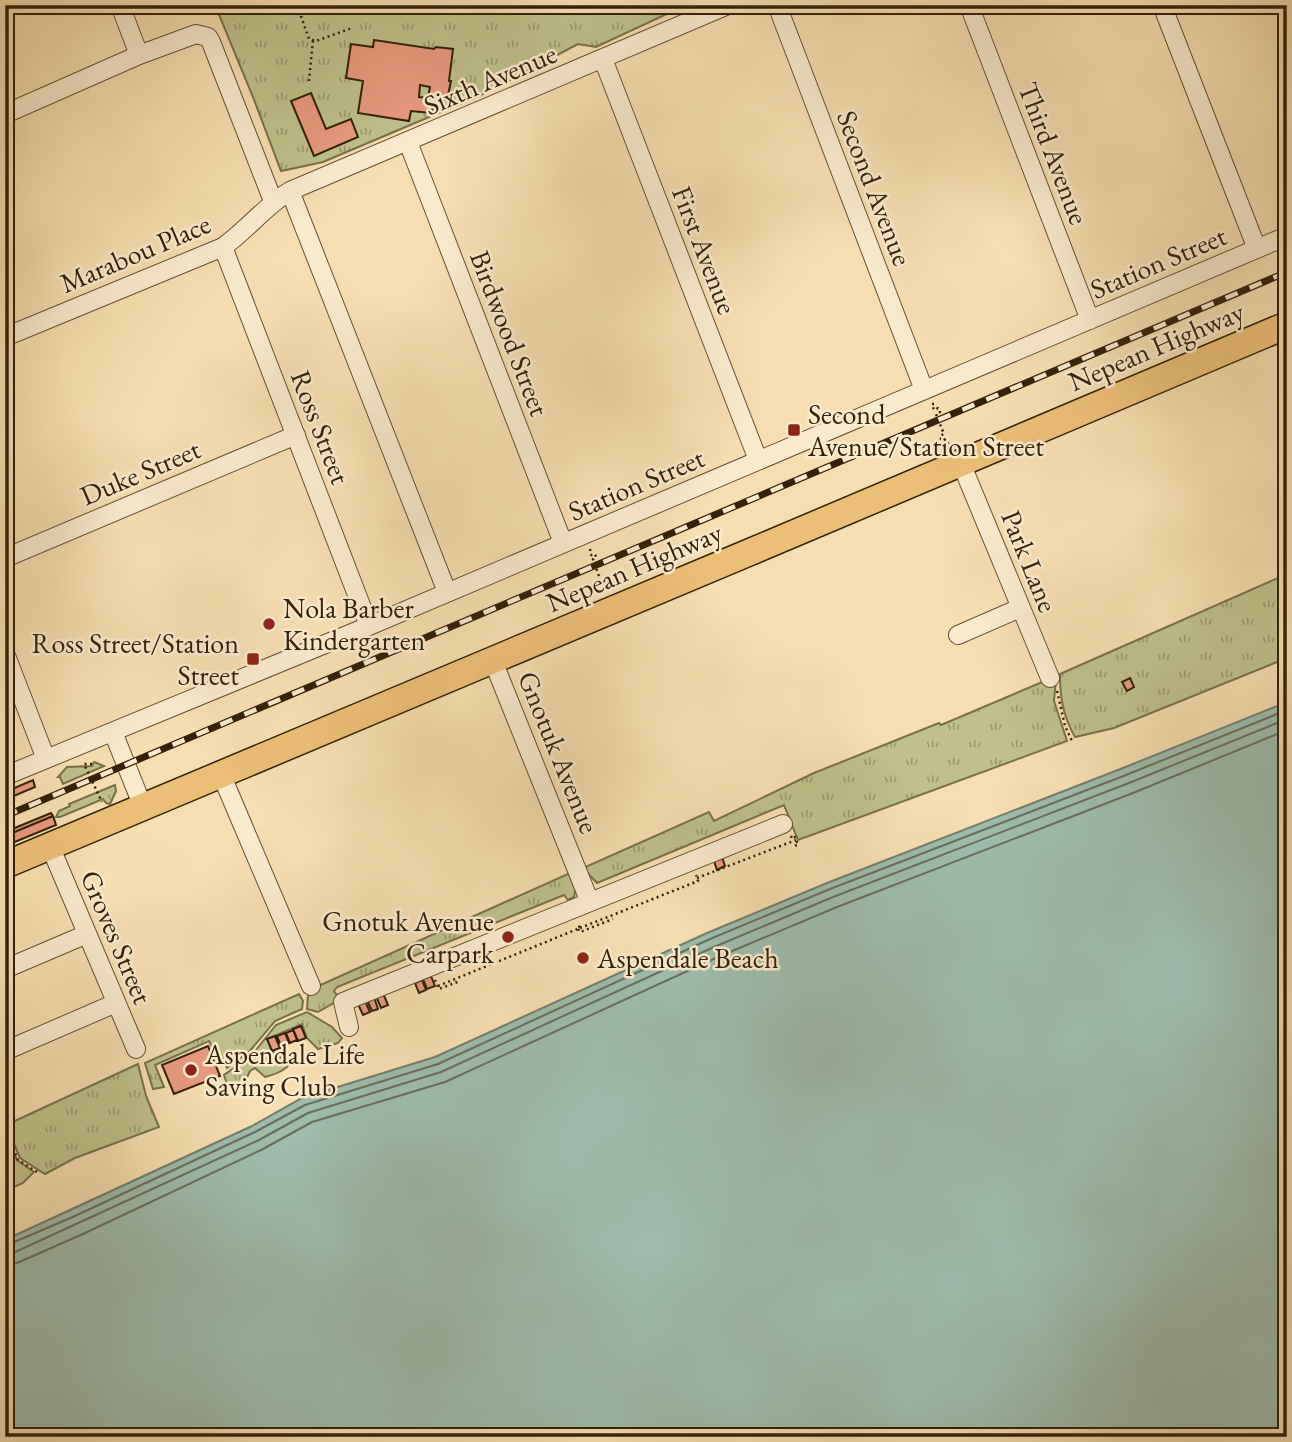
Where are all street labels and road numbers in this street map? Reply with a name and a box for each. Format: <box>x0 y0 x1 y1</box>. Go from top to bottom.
street label: Sixth Avenue <box>418 35 562 123</box>
street label: Third Avenue <box>1010 77 1098 229</box>
street label: Second Avenue <box>829 105 921 271</box>
street label: First Avenue <box>664 181 746 319</box>
street label: Marabou Place <box>54 205 216 301</box>
street label: Station Street <box>1085 217 1232 307</box>
street label: Birdwood Street <box>462 245 558 421</box>
street label: Nepean Highway <box>1063 293 1250 399</box>
street label: Ross Street <box>283 365 359 489</box>
street label: Duke Street <box>74 431 206 513</box>
street label: Station Street <box>563 439 710 529</box>
street label: Park Lane <box>993 505 1067 617</box>
street label: Nepean Highway <box>541 514 728 620</box>
street label: Gnotuk Avenue <box>510 666 608 838</box>
street label: Groves Street <box>73 865 161 1010</box>

